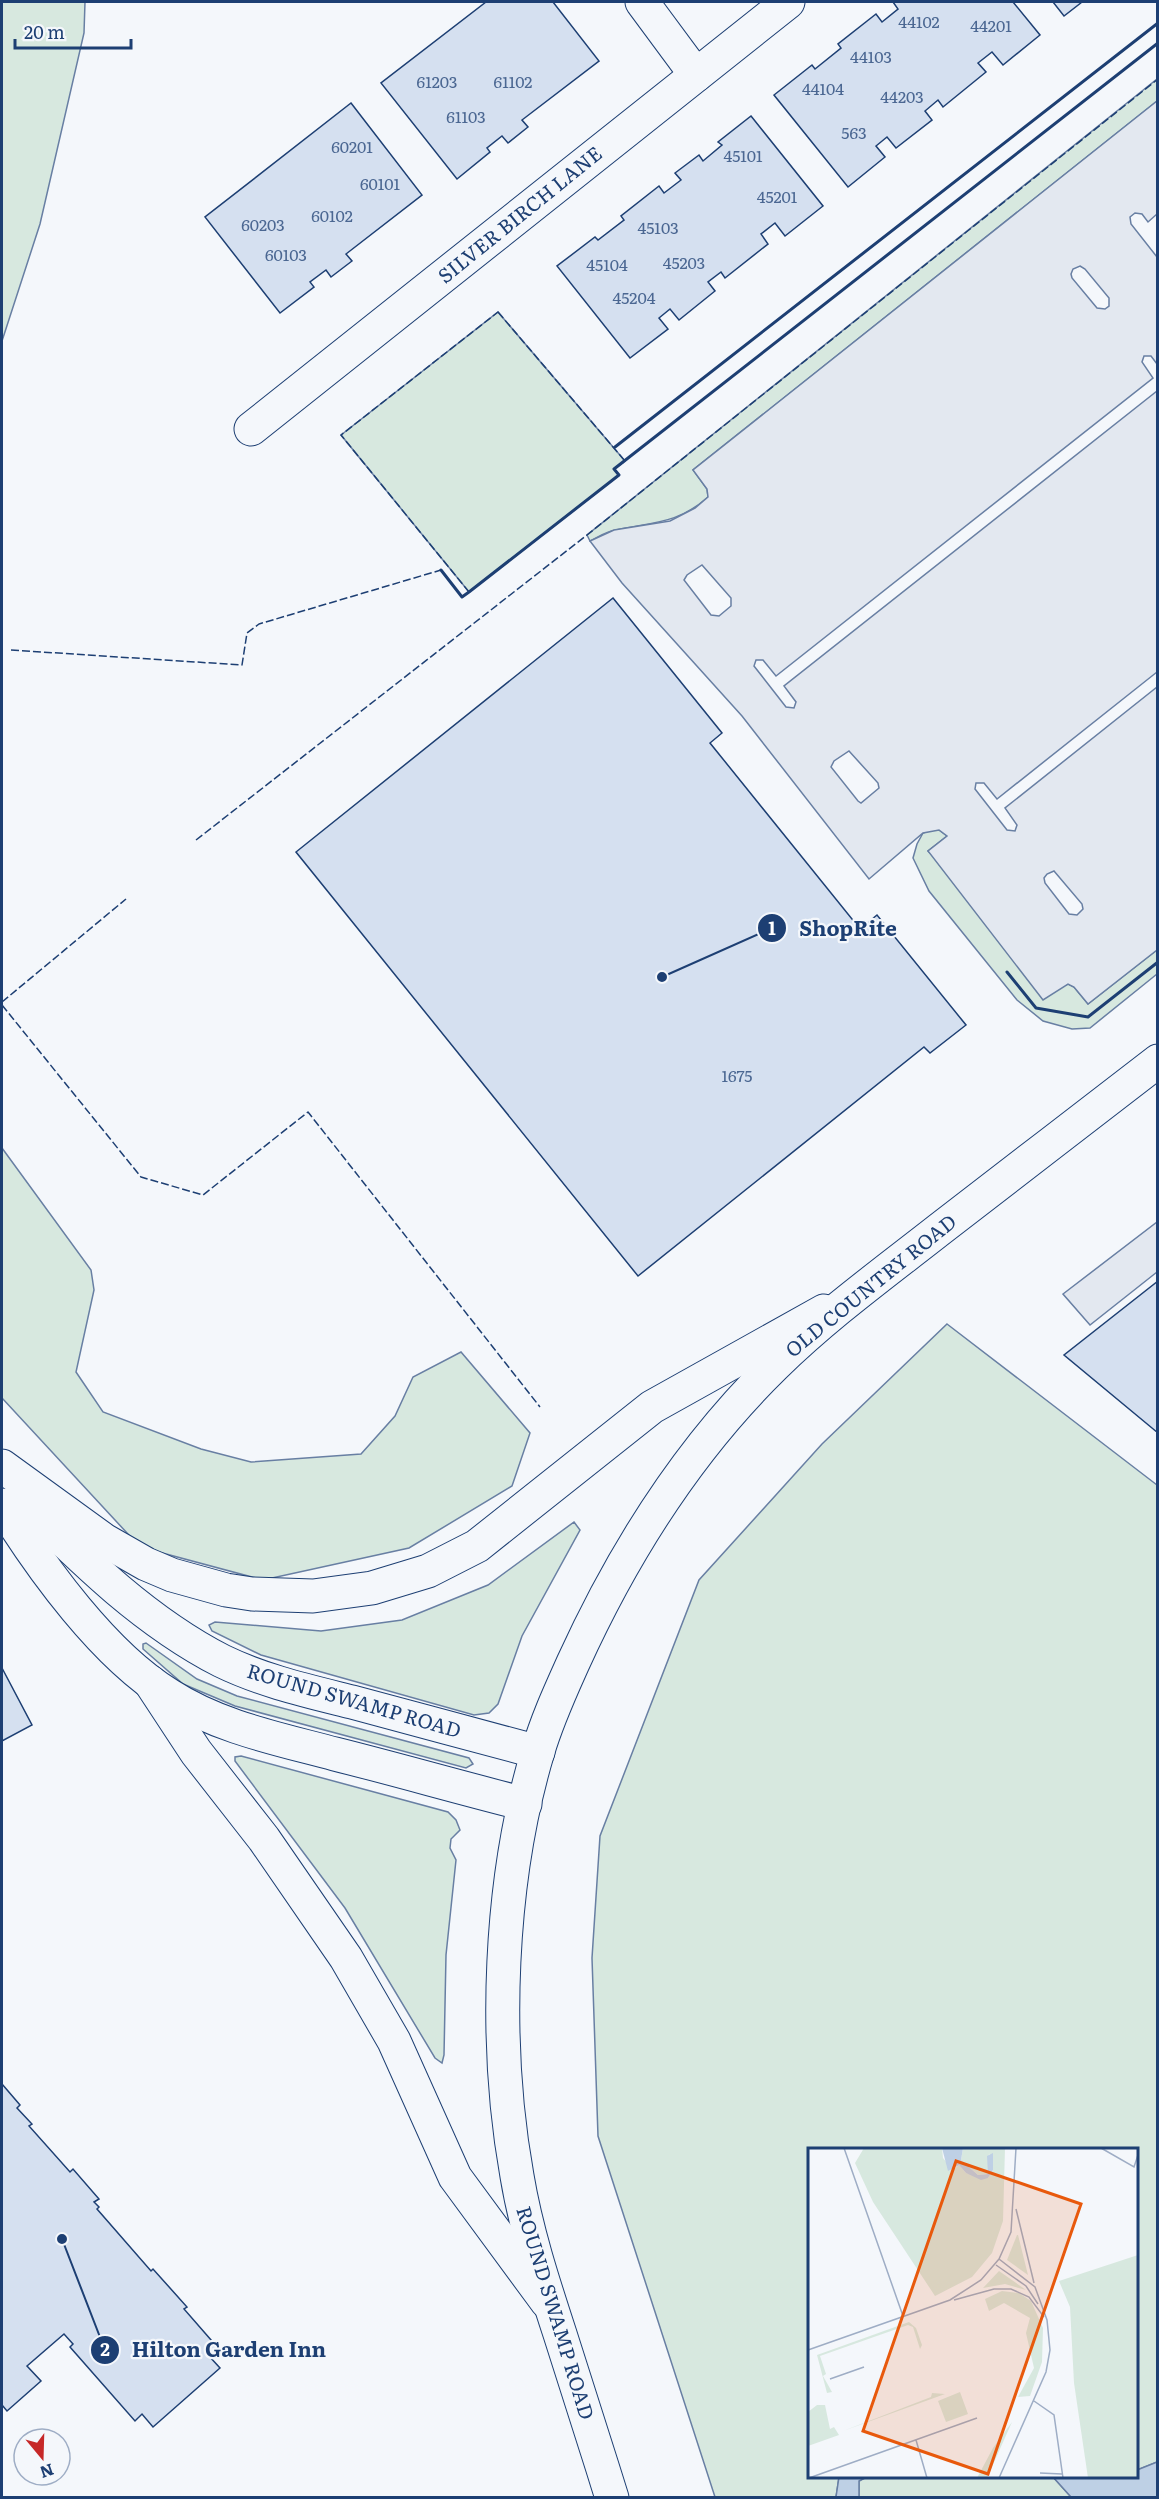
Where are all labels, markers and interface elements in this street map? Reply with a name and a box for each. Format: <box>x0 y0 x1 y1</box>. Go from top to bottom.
house number: 44102 <box>898 9 940 33</box>
scale bar <box>15 12 130 50</box>
house number: 44201 <box>970 13 1012 37</box>
text: 20 m <box>24 18 65 45</box>
house number: 44103 <box>850 44 892 68</box>
house number: 61203 <box>417 69 457 93</box>
house number: 61102 <box>494 69 532 93</box>
house number: 44104 <box>802 76 844 100</box>
house number: 44203 <box>880 84 924 108</box>
house number: 61103 <box>446 104 486 128</box>
house number: 563 <box>841 120 867 144</box>
house number: 60201 <box>331 134 373 158</box>
street label: SILVER BIRCH LANE <box>430 138 607 289</box>
house number: 45101 <box>723 143 763 167</box>
house number: 60101 <box>360 171 401 195</box>
house number: 45201 <box>757 184 798 208</box>
house number: 60102 <box>311 203 353 227</box>
house number: 60203 <box>241 212 285 236</box>
house number: 45103 <box>637 215 679 239</box>
house number: 60103 <box>265 242 307 266</box>
house number: 45203 <box>663 250 705 274</box>
house number: 45104 <box>586 252 628 276</box>
house number: 45204 <box>613 285 656 309</box>
callout: ShopRite <box>757 909 909 948</box>
text: ShopRite <box>799 911 897 942</box>
text: 1 <box>768 914 776 941</box>
house number: 1675 <box>722 1063 752 1087</box>
street label: OLD COUNTRY ROAD <box>778 1206 962 1363</box>
street label: ROUND SWAMP ROAD <box>244 1654 465 1744</box>
inset map <box>808 2148 1138 2478</box>
street label: ROUND SWAMP ROAD <box>510 2202 604 2423</box>
callout: Hilton Garden Inn <box>90 2330 338 2369</box>
text: Hilton Garden Inn <box>132 2332 327 2363</box>
text: 2 <box>100 2335 110 2362</box>
north arrow <box>12 2427 72 2487</box>
text: N <box>37 2459 57 2486</box>

